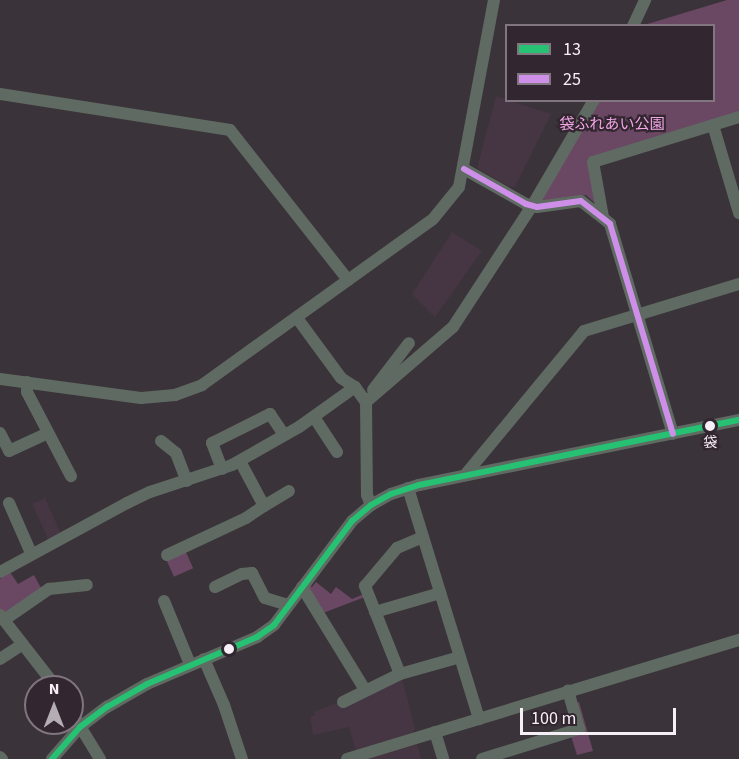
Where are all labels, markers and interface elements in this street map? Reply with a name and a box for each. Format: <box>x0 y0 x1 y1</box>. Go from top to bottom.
legend <box>505 24 715 102</box>
text: 13 <box>563 37 581 62</box>
text: 25 <box>563 67 581 92</box>
park label: 袋ふれあい公園 <box>560 116 664 134</box>
marker: 袋 <box>704 420 716 432</box>
place label: 袋 <box>703 435 717 451</box>
unlabelled marker <box>223 643 235 655</box>
north arrow <box>24 675 84 735</box>
text: N <box>49 678 59 700</box>
scale bar <box>523 696 679 734</box>
text: 100 m <box>531 706 576 731</box>

